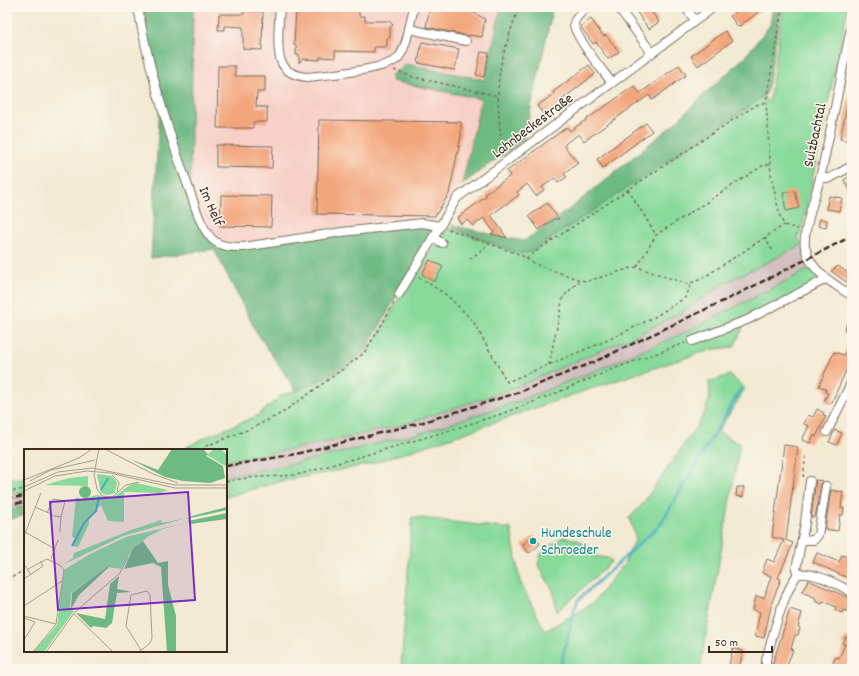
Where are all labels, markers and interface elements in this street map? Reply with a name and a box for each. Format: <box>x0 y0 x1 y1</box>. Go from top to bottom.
street label: Lahnbeckestraße <box>488 88 579 165</box>
street label: Sulzbachtal <box>798 101 834 169</box>
street label: Im Helf <box>192 183 229 231</box>
inset map <box>24 449 227 652</box>
place label: Hundeschule Schroeder <box>541 523 612 562</box>
marker: Hundeschule Schroeder <box>528 536 538 546</box>
scale bar <box>709 628 772 654</box>
text: 50 m <box>715 635 738 652</box>

